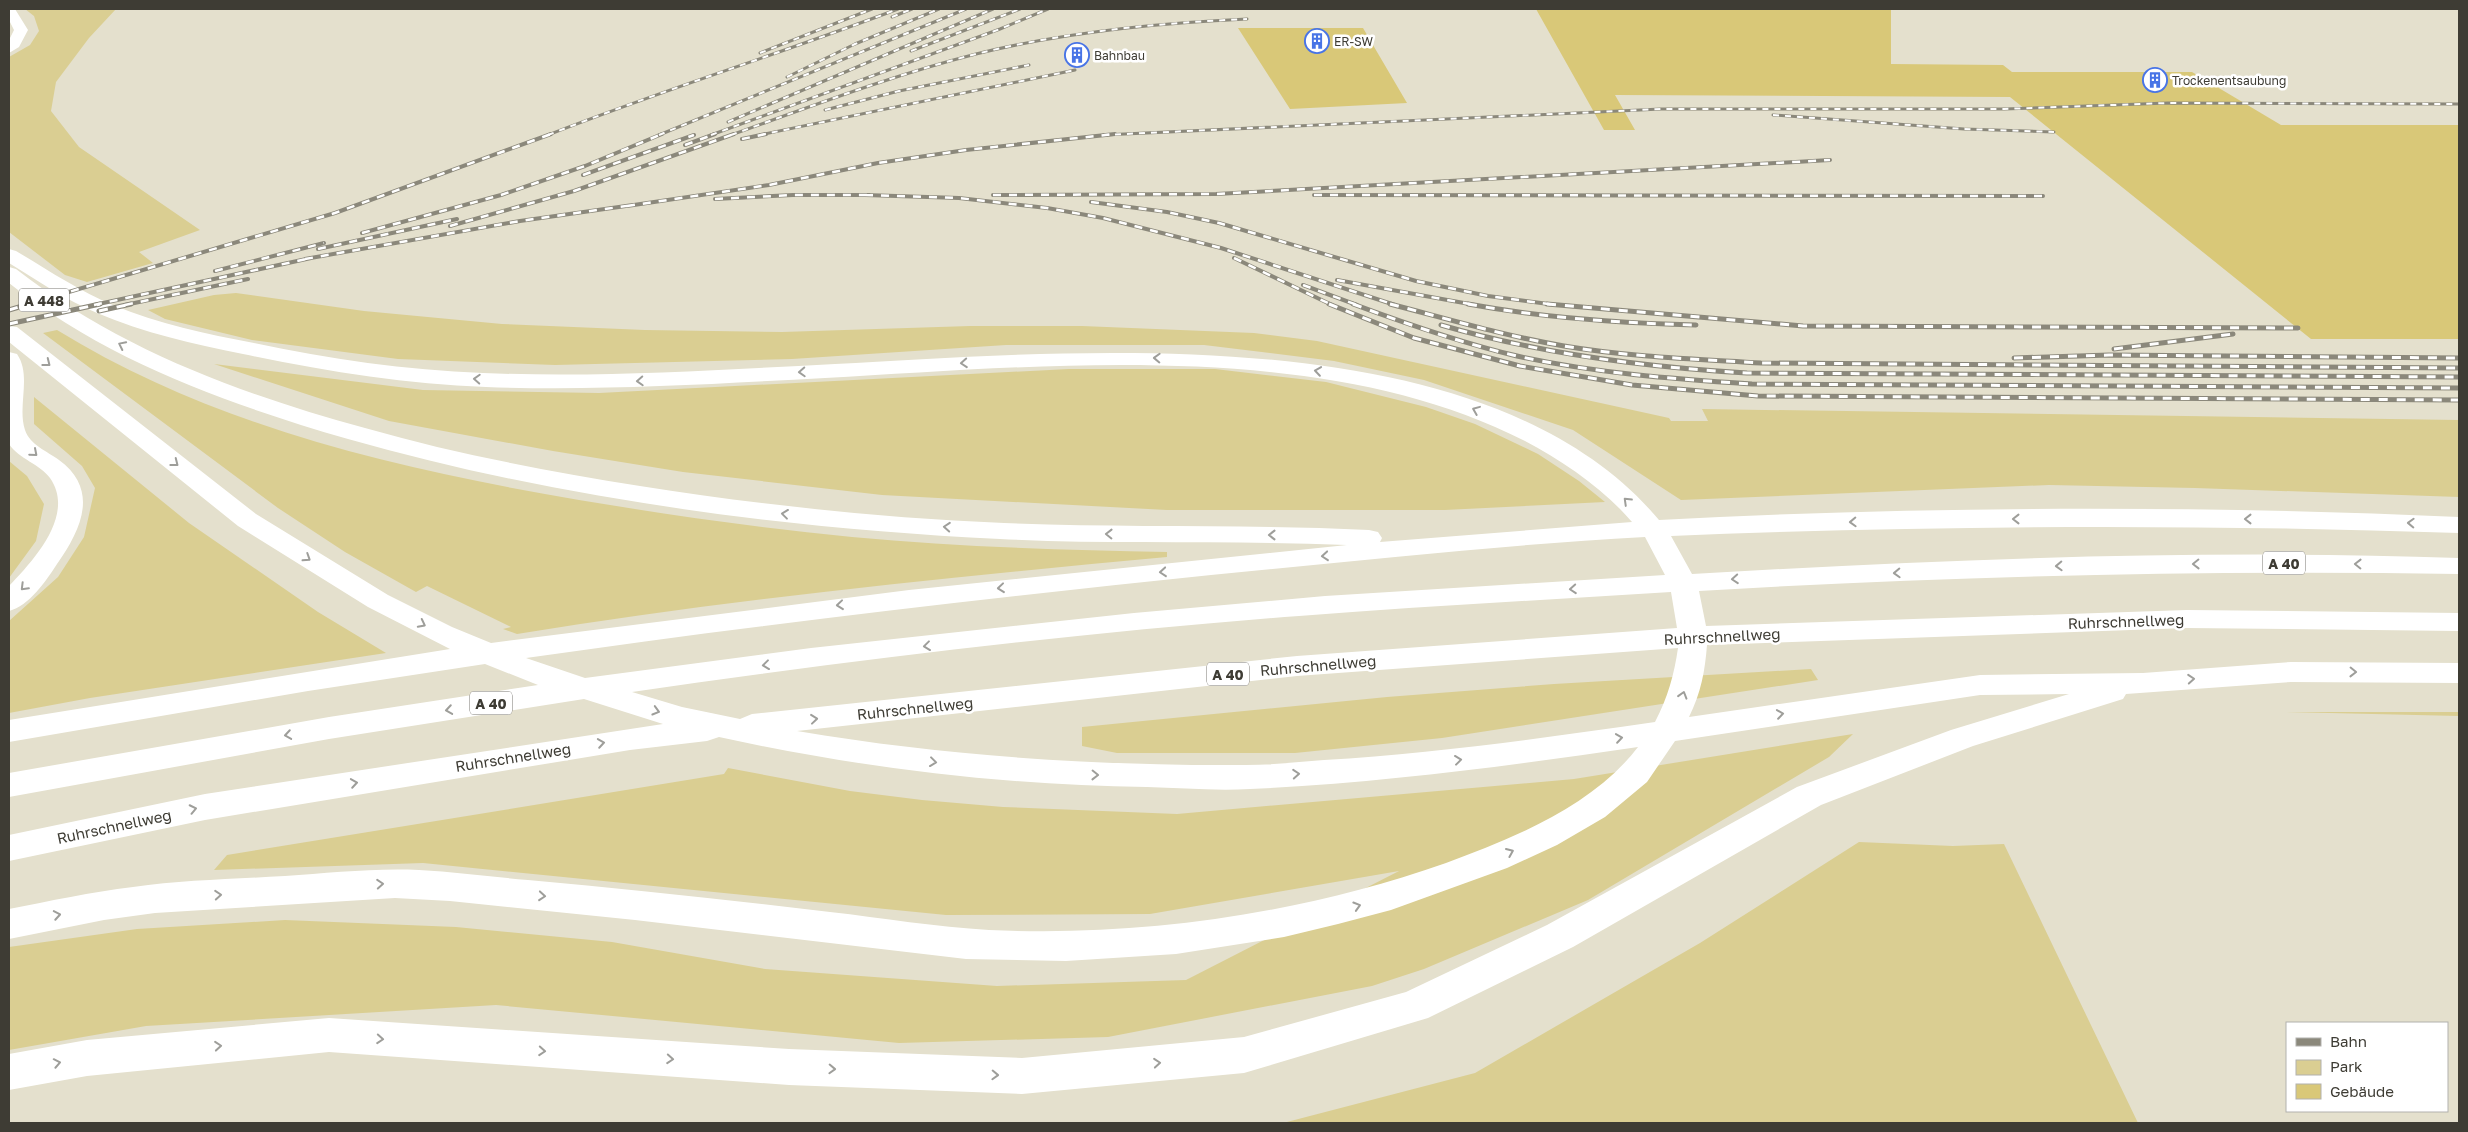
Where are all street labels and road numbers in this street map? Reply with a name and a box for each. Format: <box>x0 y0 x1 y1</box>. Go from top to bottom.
road number: A 448 <box>19 288 69 312</box>
road number: A 40 <box>2263 552 2305 574</box>
street label: Ruhrschnellweg <box>2067 610 2185 632</box>
street label: Ruhrschnellweg <box>1663 624 1781 648</box>
street label: Ruhrschnellweg <box>1259 651 1377 679</box>
road number: A 40 <box>1207 662 1249 686</box>
road number: A 40 <box>470 691 512 714</box>
street label: Ruhrschnellweg <box>856 693 974 723</box>
street label: Ruhrschnellweg <box>454 739 572 775</box>
street label: Ruhrschnellweg <box>55 805 173 847</box>

